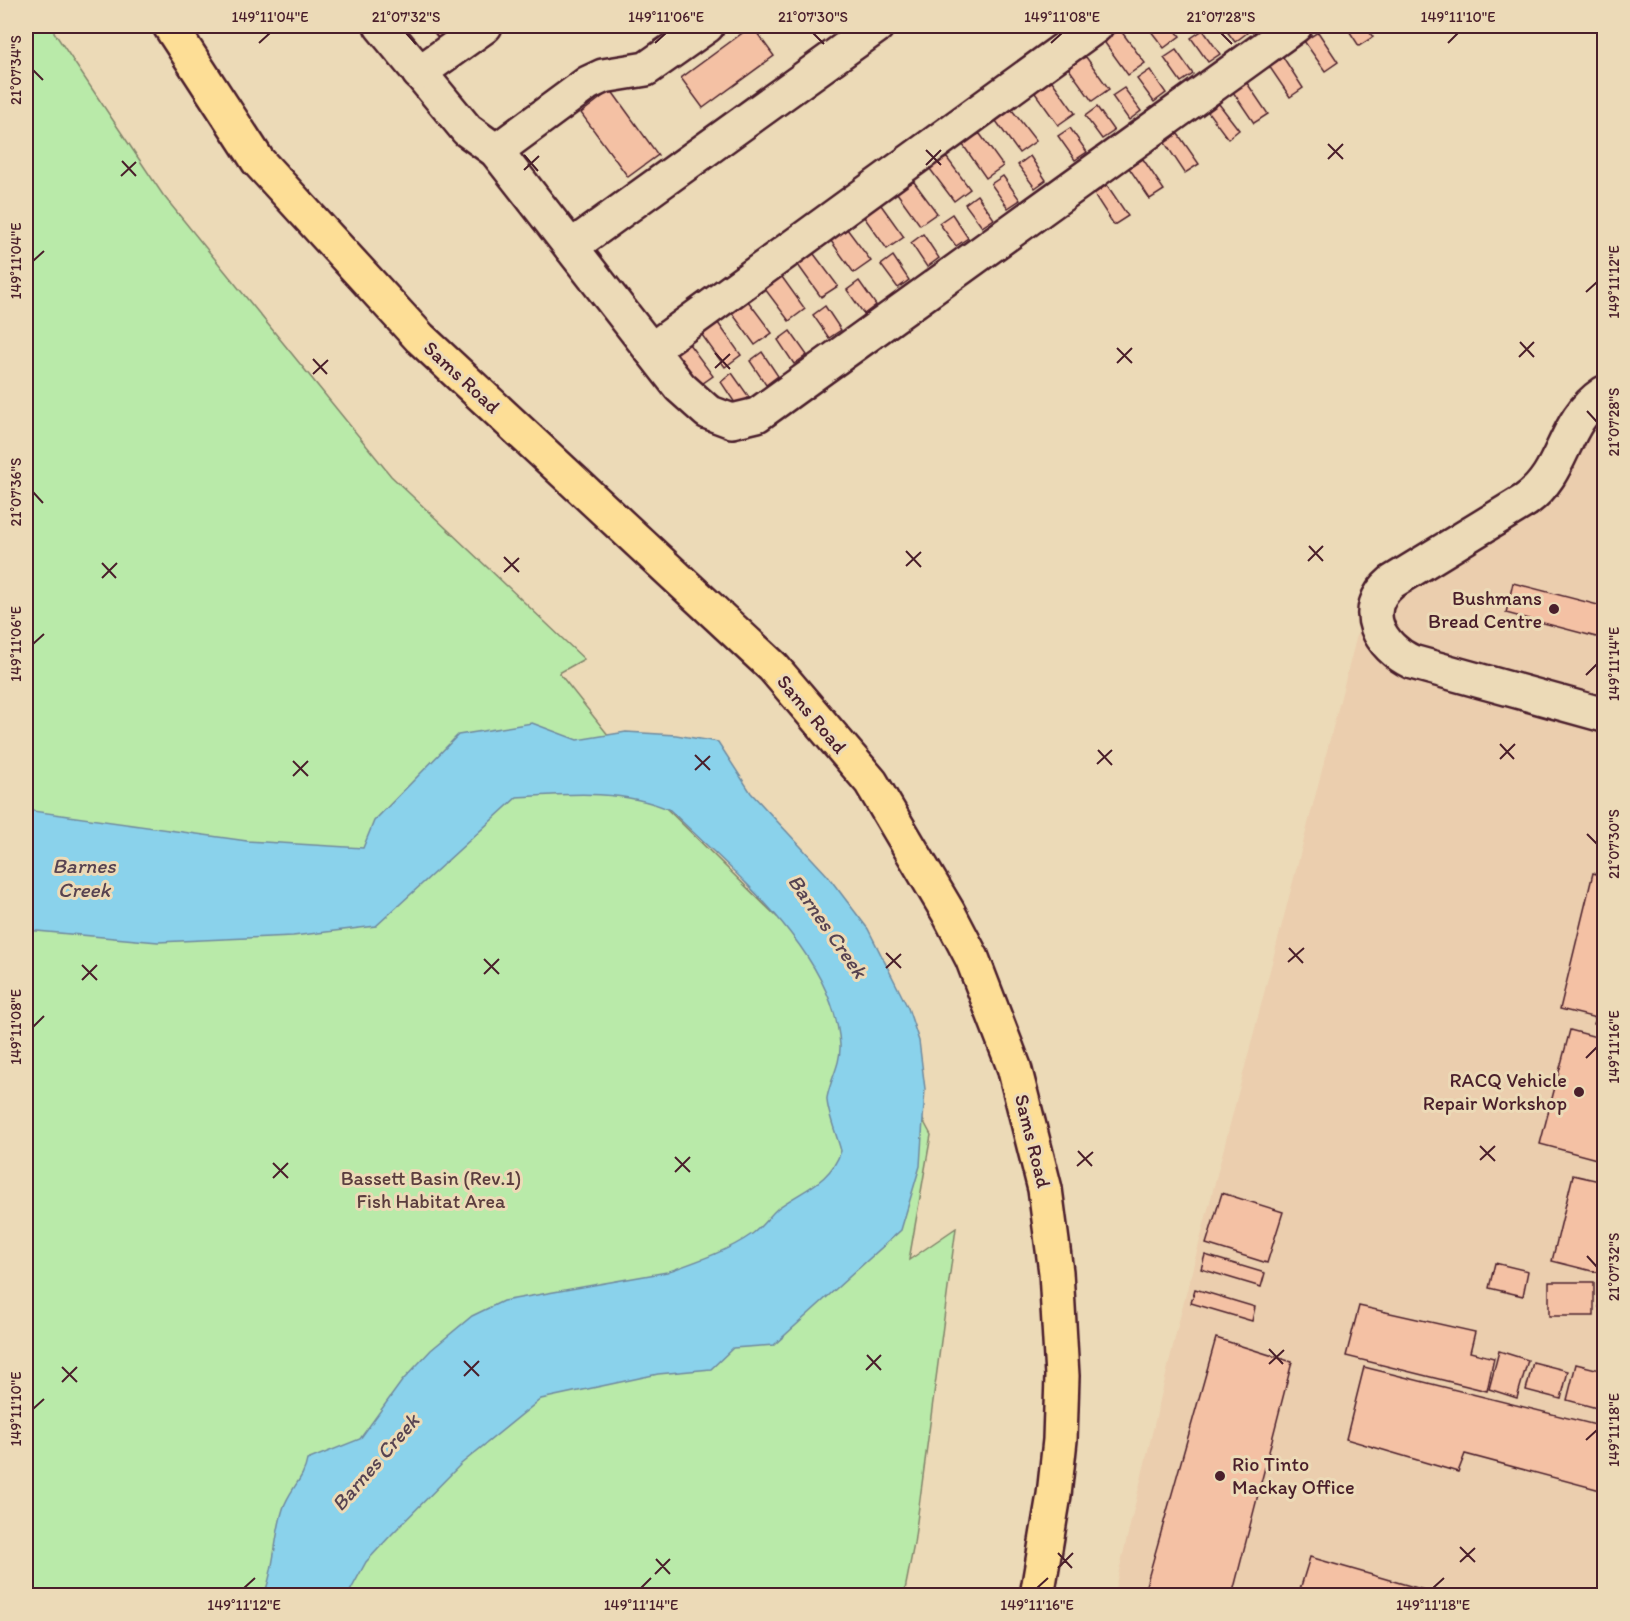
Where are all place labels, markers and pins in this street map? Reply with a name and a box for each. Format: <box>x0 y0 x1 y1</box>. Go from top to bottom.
place label: Bushmans Bread Centre <box>1428 586 1542 633</box>
marker: Bushmans Bread Centre <box>1547 602 1561 616</box>
place label: RACQ Vehicle Repair Workshop <box>1423 1068 1567 1115</box>
marker: RACQ Vehicle Repair Workshop <box>1572 1085 1586 1099</box>
place label: Rio Tinto Mackay Office <box>1232 1452 1355 1499</box>
marker: Rio Tinto Mackay Office <box>1213 1469 1227 1483</box>

